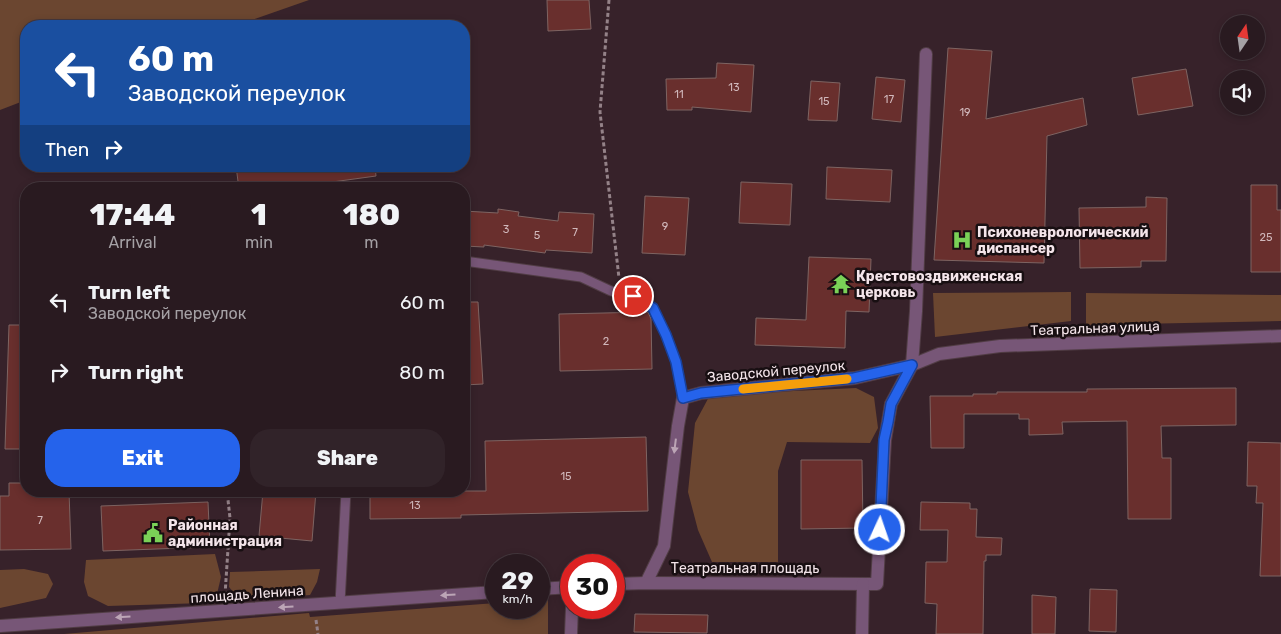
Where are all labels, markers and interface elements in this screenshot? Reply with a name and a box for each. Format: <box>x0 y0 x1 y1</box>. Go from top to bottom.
north arrow <box>1220 15 1265 60</box>
map controls <box>1220 15 1265 115</box>
text: 60 m <box>128 38 214 80</box>
icon: left <box>45 40 110 105</box>
button: sound <box>1220 70 1265 115</box>
text: Заводской переулок <box>128 80 346 107</box>
house number: 13 <box>728 81 740 94</box>
house number: 11 <box>674 88 684 101</box>
house number: 17 <box>884 93 895 106</box>
house number: 15 <box>818 95 830 108</box>
house number: 19 <box>959 106 971 119</box>
icon: right <box>99 135 127 163</box>
text: Then <box>45 138 89 161</box>
text: 17:44 <box>90 197 175 233</box>
text: 1 <box>251 197 267 233</box>
text: 180 <box>343 197 400 233</box>
house number: 9 <box>662 220 668 233</box>
house number: 3 <box>503 223 510 236</box>
place label: Психоневрологический диспансер <box>977 224 1149 257</box>
house number: 7 <box>572 226 578 239</box>
house number: 5 <box>534 229 541 242</box>
hospital icon: Психоневрологический диспансер <box>951 229 973 251</box>
house number: 25 <box>1260 231 1273 244</box>
text: Arrival <box>109 233 157 252</box>
text: min <box>245 233 273 252</box>
text: m <box>364 233 379 252</box>
place label: Крестовоздвиженская церковь <box>856 268 1022 301</box>
temple icon: Крестовоздвиженская церковь <box>830 273 852 295</box>
pin <box>612 275 654 317</box>
text: Turn left <box>88 281 170 304</box>
icon: arrive <box>619 282 647 310</box>
icon: left <box>45 288 73 316</box>
text: 60 m <box>400 291 445 314</box>
text: Заводской переулок <box>88 304 246 323</box>
street label: Театральная улица <box>1030 318 1160 339</box>
house number: 2 <box>603 335 609 348</box>
street label: Заводской переулок <box>706 357 846 386</box>
icon: right <box>45 358 73 386</box>
text: Turn right <box>88 361 183 384</box>
text: 80 m <box>399 361 445 384</box>
button: Exit <box>45 429 240 487</box>
button: Share <box>250 429 445 487</box>
one-way arrow <box>671 438 679 454</box>
house number: 15 <box>560 470 572 483</box>
house number: 13 <box>409 499 421 512</box>
position arrow <box>853 503 905 555</box>
house number: 7 <box>37 514 43 527</box>
place label: Районная администрация <box>168 517 282 550</box>
public building icon: Районная администрация <box>142 522 164 544</box>
speed limit sign: 30 <box>560 554 625 619</box>
street label: Театральная площадь <box>671 560 819 577</box>
text: 29 <box>501 566 534 595</box>
street label: площадь Ленина <box>190 582 304 607</box>
one-way arrow <box>439 592 455 600</box>
text: km/h <box>503 592 532 606</box>
one-way arrow <box>277 603 293 611</box>
one-way arrow <box>115 614 131 622</box>

